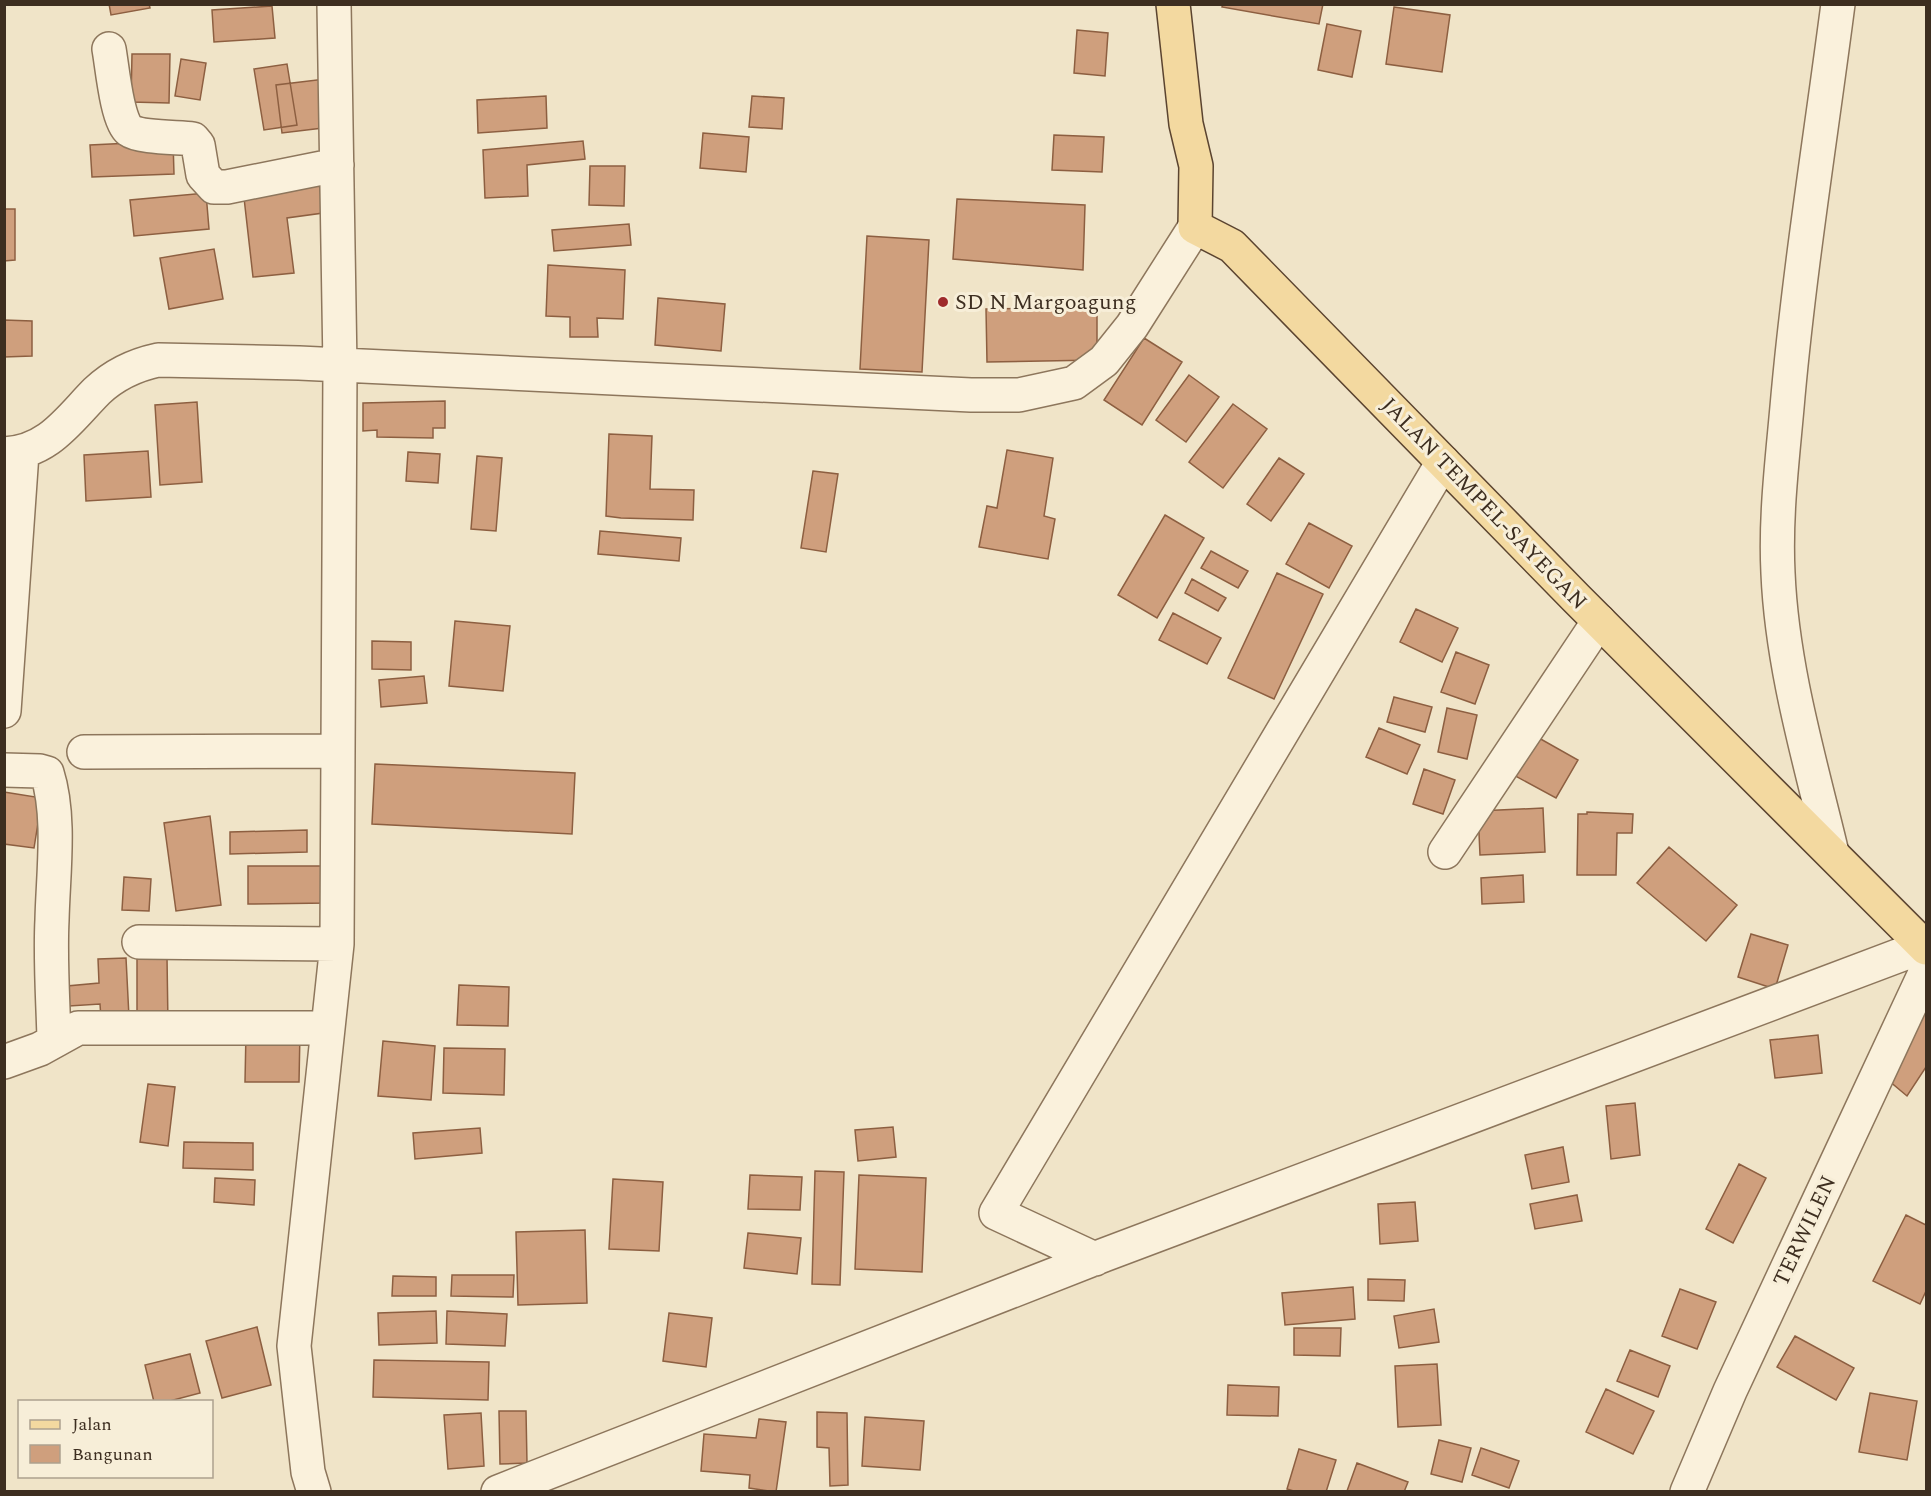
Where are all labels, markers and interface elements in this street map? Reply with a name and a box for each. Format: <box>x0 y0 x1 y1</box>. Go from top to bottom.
place label: SD N Margoagung <box>955 286 1136 319</box>
marker: SD N Margoagung <box>936 295 950 309</box>
street label: JALAN TEMPEL-SAYEGAN <box>1373 390 1595 618</box>
street label: TERWILEN <box>1765 1170 1845 1292</box>
legend <box>18 1400 213 1478</box>
text: Jalan <box>72 1411 112 1438</box>
text: Bangunan <box>72 1441 153 1468</box>

